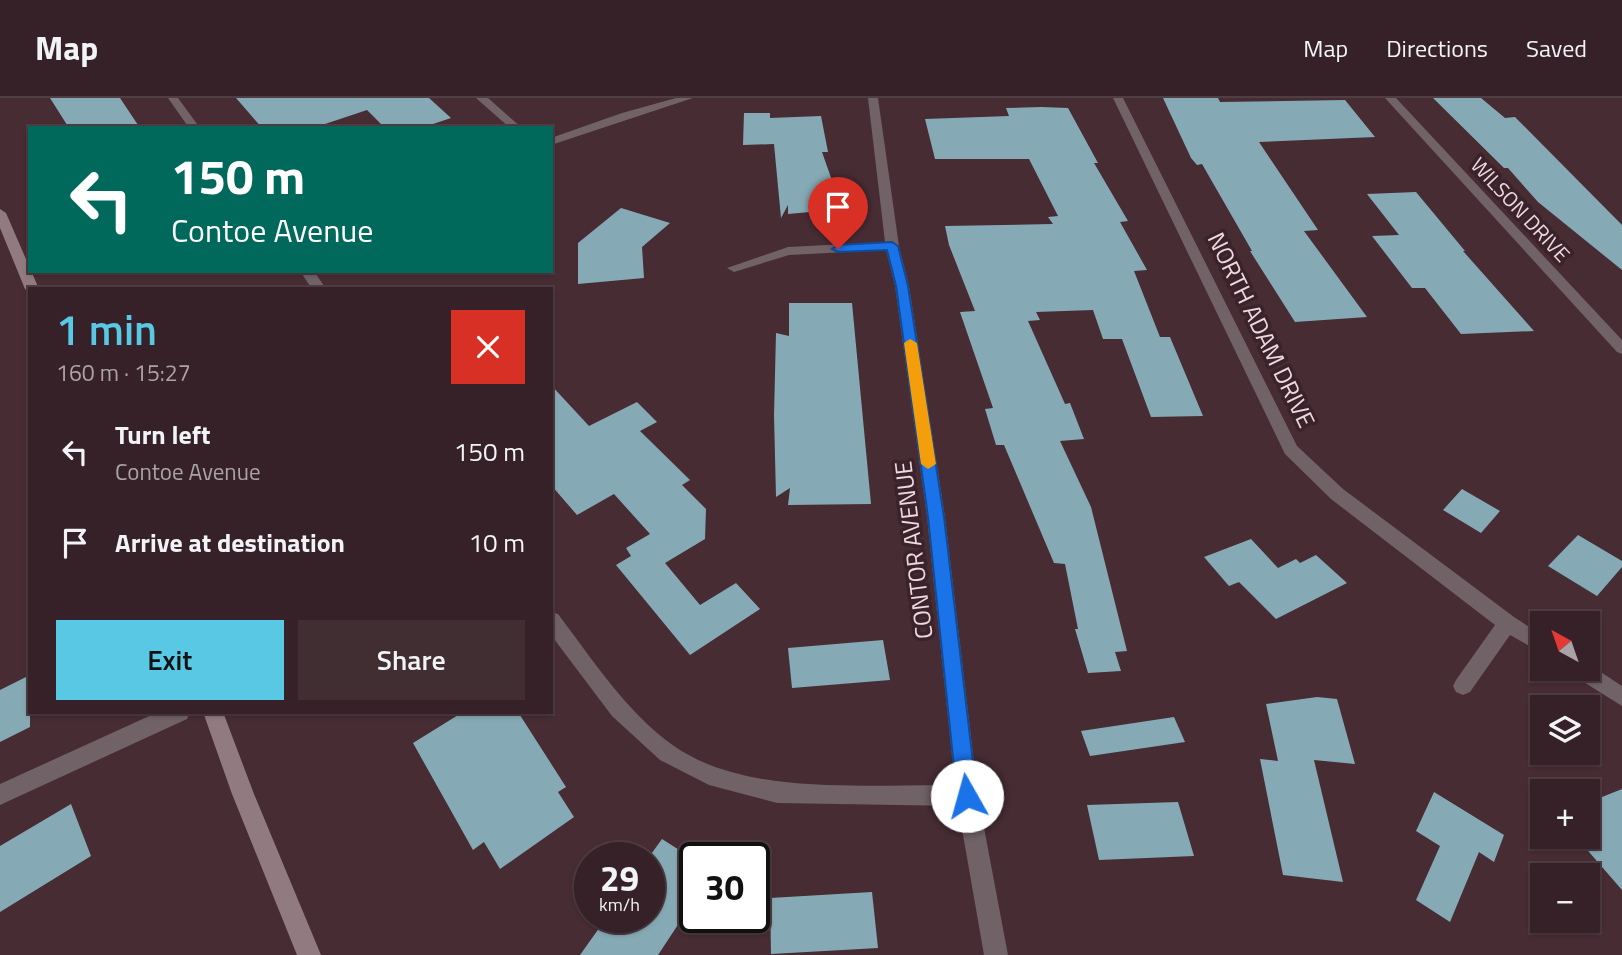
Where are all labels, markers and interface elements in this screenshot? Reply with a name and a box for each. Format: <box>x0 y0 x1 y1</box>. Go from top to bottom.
text: Map <box>35 23 98 73</box>
text: Map <box>1303 30 1348 66</box>
text: Directions <box>1386 30 1488 66</box>
text: Saved <box>1526 30 1587 66</box>
text: 150 m <box>171 138 305 213</box>
street label: WILSON DRIVE <box>1464 150 1578 269</box>
icon: left <box>56 154 147 245</box>
pin <box>808 177 868 249</box>
icon: arrive <box>819 188 857 226</box>
text: Contoe Avenue <box>171 206 374 254</box>
street label: NORTH ADAM DRIVE <box>1199 226 1325 433</box>
text: 1 min <box>56 297 157 361</box>
button: close <box>451 310 525 384</box>
text: 160 m · 15:27 <box>56 355 191 390</box>
text: Turn left <box>115 415 210 454</box>
text: 150 m <box>454 432 525 471</box>
icon: left <box>56 433 94 471</box>
text: Contoe Avenue <box>115 454 261 489</box>
street label: CONTOR AVENUE <box>884 459 942 641</box>
text: Arrive at destination <box>115 523 345 562</box>
text: 10 m <box>468 523 525 562</box>
icon: arrive <box>56 524 94 562</box>
north arrow <box>1530 611 1600 681</box>
map controls <box>1530 611 1600 933</box>
button: Exit <box>56 620 284 700</box>
button: Share <box>298 620 525 700</box>
button: layers <box>1530 695 1600 765</box>
position arrow <box>930 759 1004 833</box>
button: + <box>1530 779 1600 849</box>
speed limit sign: 30 <box>679 842 770 933</box>
text: 29 <box>600 851 639 905</box>
button: − <box>1530 863 1600 933</box>
text: km/h <box>599 891 640 918</box>

